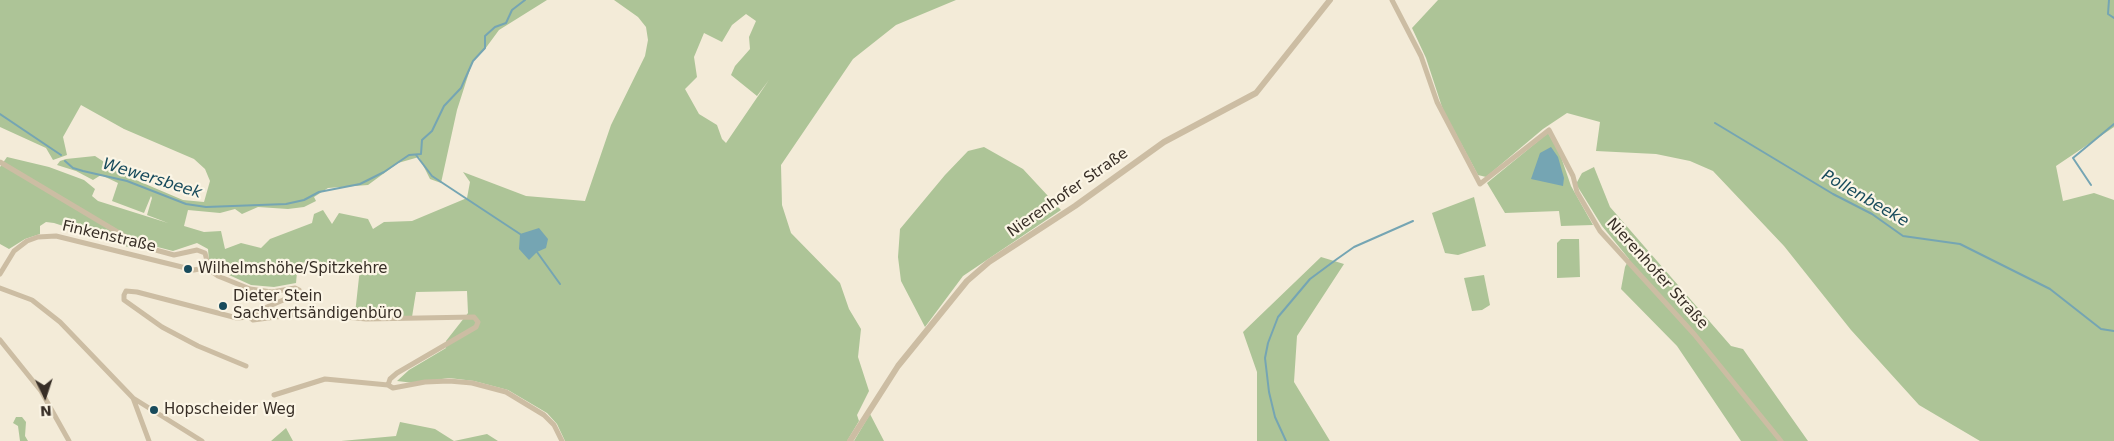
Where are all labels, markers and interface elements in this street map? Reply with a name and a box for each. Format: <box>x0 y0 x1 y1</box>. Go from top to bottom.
street label: Nierenhofer Straße <box>1004 145 1132 241</box>
water label: Wewersbeek <box>100 155 204 203</box>
water label: Pollenbeeke <box>1818 166 1912 232</box>
street label: Nierenhofer Straße <box>1603 215 1711 333</box>
street label: Finkenstraße <box>60 217 158 257</box>
place label: Wilhelmshöhe/Spitzkehre <box>198 260 388 278</box>
marker: Wilhelmshöhe/Spitzkehre <box>182 263 194 275</box>
place label: Dieter Stein Sachvertsändigenbüro <box>233 288 402 323</box>
marker: Dieter Stein Sachvertsändigenbüro <box>217 300 229 312</box>
north arrow <box>20 371 70 421</box>
place label: Hopscheider Weg <box>164 401 295 419</box>
text: N <box>40 403 52 419</box>
marker: Hopscheider Weg <box>148 404 160 416</box>

